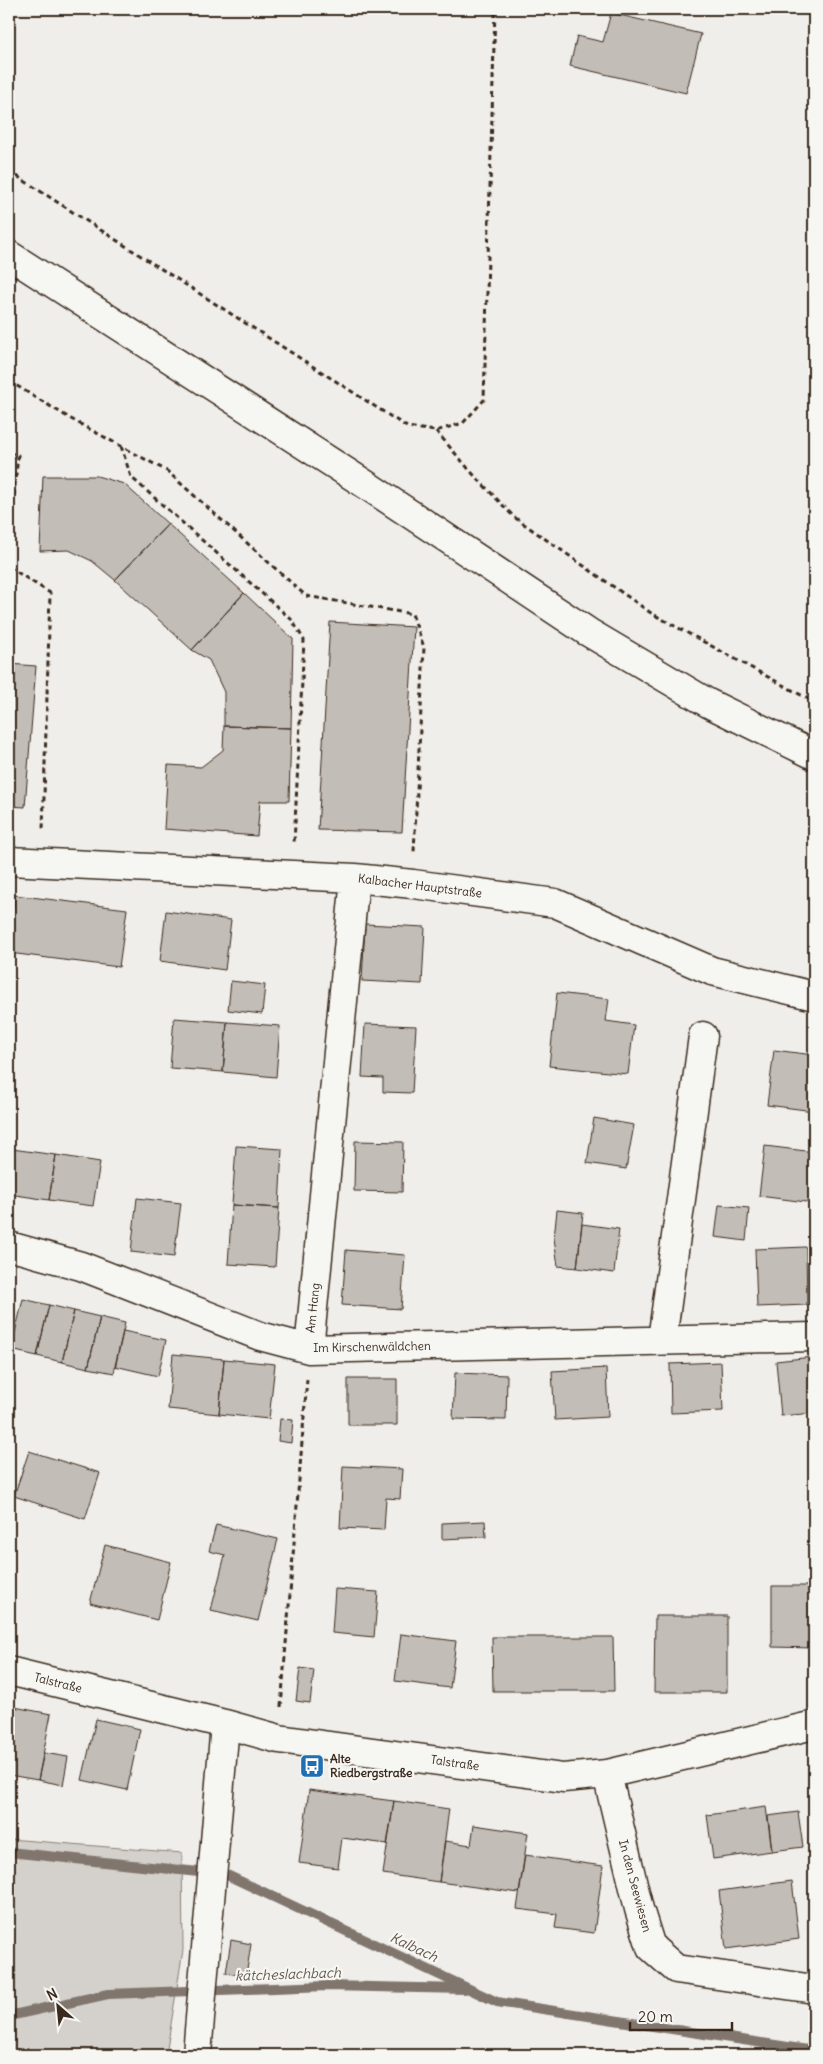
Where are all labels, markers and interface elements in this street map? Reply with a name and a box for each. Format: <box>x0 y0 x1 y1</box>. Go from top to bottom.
street label: Kalbacher Hauptstraße <box>357 870 483 901</box>
street label: Am Hang <box>302 1282 323 1334</box>
street label: Im Kirschenwäldchen <box>313 1338 431 1355</box>
street label: Talstraße <box>32 1669 84 1696</box>
place label: Alte Riedbergstraße <box>330 1751 413 1781</box>
street label: Talstraße <box>430 1752 480 1773</box>
bus stop icon: Alte Riedbergstraße <box>299 1753 325 1779</box>
street label: In den Seewiesen <box>616 1838 655 1934</box>
water label: Kalbach <box>387 1928 442 1966</box>
water label: kätcheslachbach <box>235 1963 342 1985</box>
north arrow <box>32 1982 82 2032</box>
text: N <box>44 1984 60 2005</box>
scale bar <box>630 1999 733 2031</box>
text: 20 m <box>638 2007 673 2026</box>

